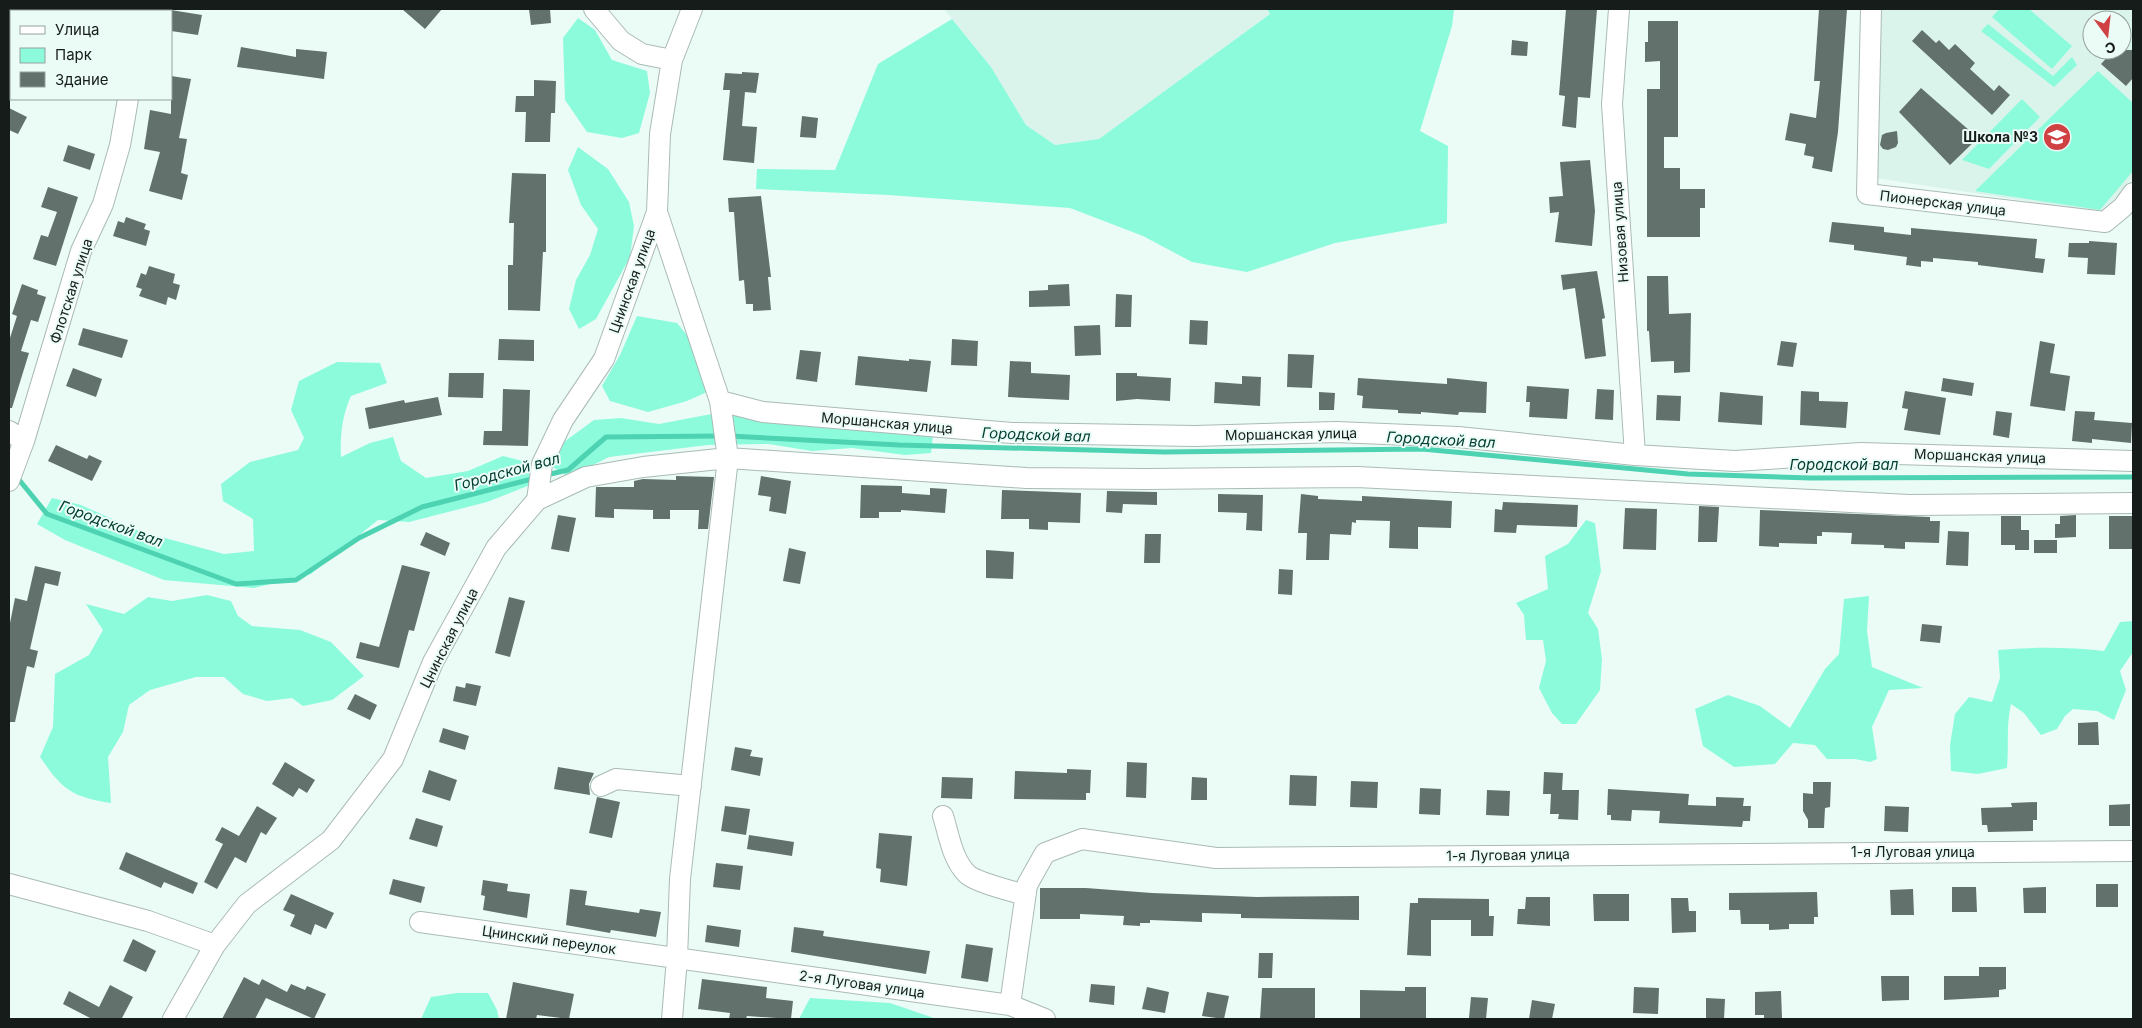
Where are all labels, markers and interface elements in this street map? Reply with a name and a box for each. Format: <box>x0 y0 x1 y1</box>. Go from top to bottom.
legend <box>10 10 172 100</box>
north arrow <box>2082 10 2132 60</box>
text: Улица <box>55 20 99 39</box>
text: С <box>2103 38 2118 58</box>
text: Парк <box>55 45 92 64</box>
text: Здание <box>55 70 109 89</box>
school or university icon: Школа №3 <box>2042 122 2072 152</box>
place label: Школа №3 <box>1963 128 2038 145</box>
street label: Низовая улица <box>1607 181 1632 283</box>
street label: Пионерская улица <box>1879 186 2007 219</box>
street label: Цнинская улица <box>605 226 658 335</box>
street label: Флотская улица <box>46 236 95 345</box>
street label: Моршанская улица <box>820 408 954 437</box>
water label: Городской вал <box>981 423 1091 446</box>
street label: Моршанская улица <box>1225 424 1357 443</box>
water label: Городской вал <box>1386 427 1496 452</box>
street label: Моршанская улица <box>1914 445 2046 466</box>
water label: Городской вал <box>452 448 562 495</box>
water label: Городской вал <box>1790 455 1899 474</box>
water label: Городской вал <box>57 496 166 551</box>
street label: Цнинская улица <box>416 585 481 691</box>
street label: 1-я Луговая улица <box>1851 843 1975 860</box>
street label: 1-я Луговая улица <box>1446 845 1570 864</box>
street label: Цнинский переулок <box>481 922 618 957</box>
street label: 2-я Луговая улица <box>798 966 926 1001</box>

